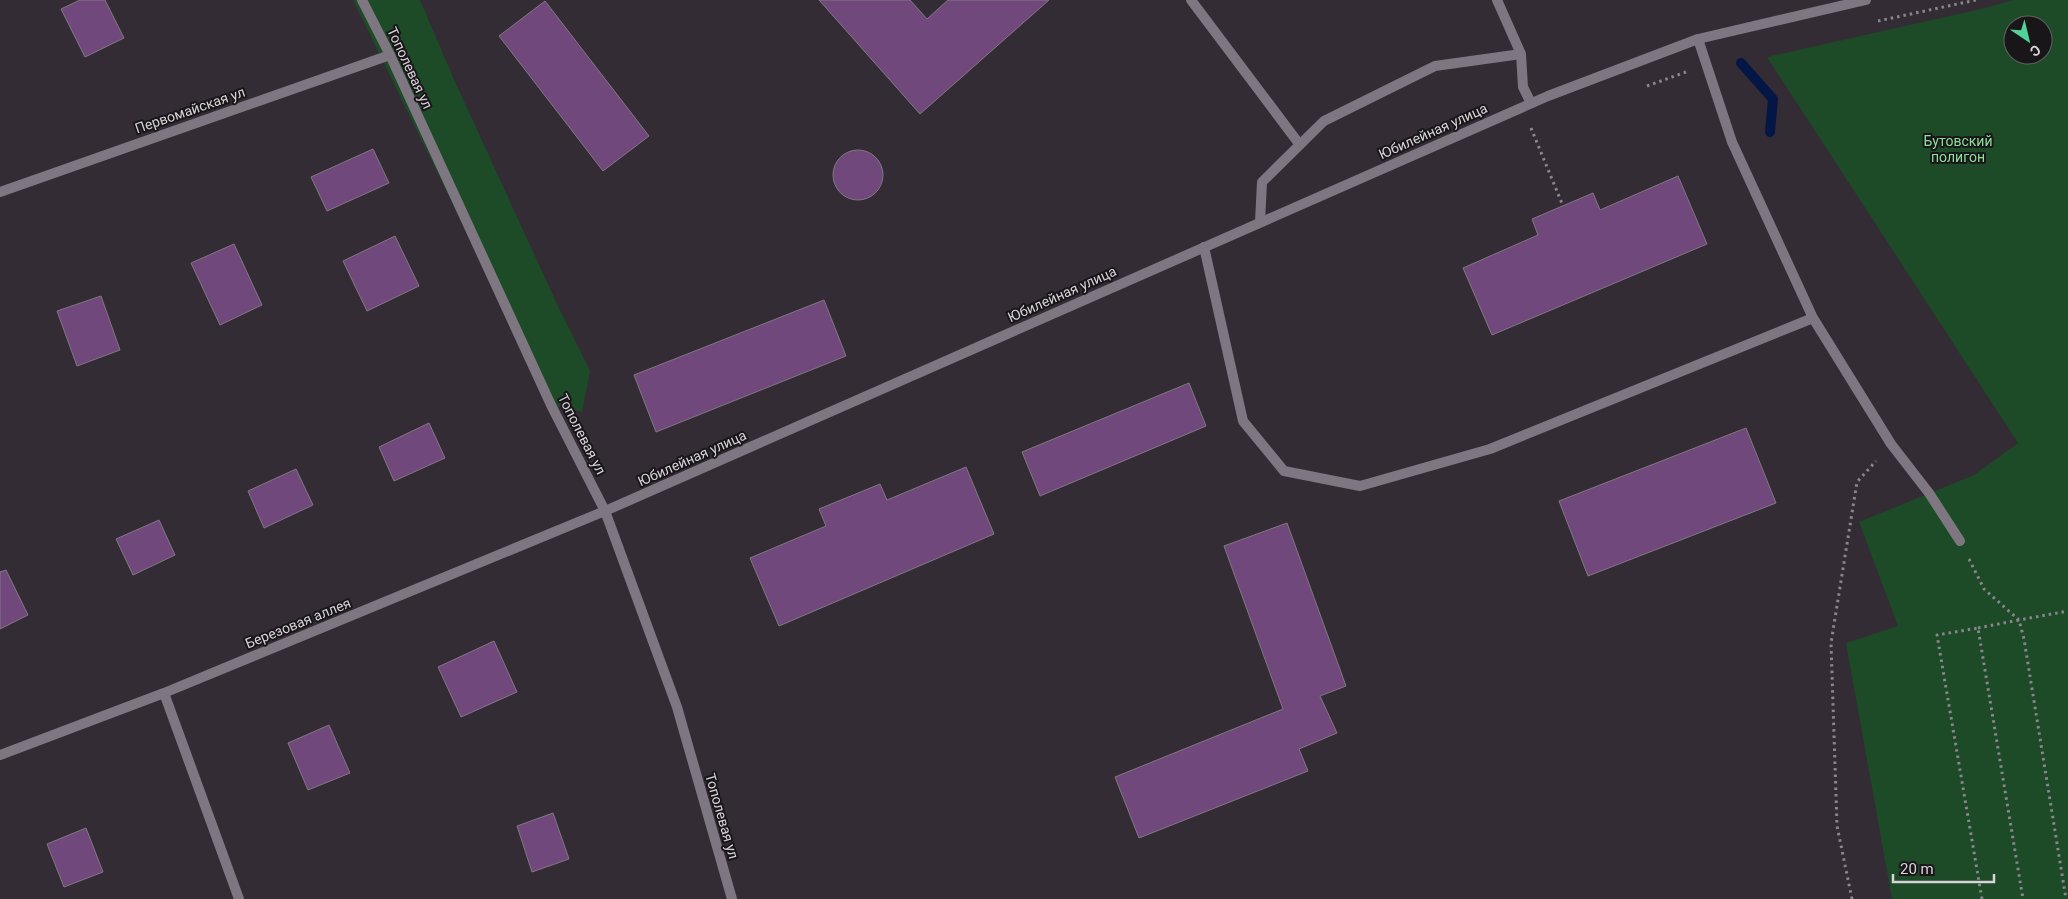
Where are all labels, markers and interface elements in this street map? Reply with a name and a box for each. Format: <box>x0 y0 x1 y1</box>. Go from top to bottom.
north arrow <box>2003 15 2053 65</box>
street label: Тополевая ул <box>384 25 436 111</box>
text: С <box>2027 41 2044 60</box>
street label: Первомайская ул <box>133 84 247 136</box>
street label: Юбилейная улица <box>1376 100 1490 162</box>
park label: Бутовский полигон <box>1924 133 1992 165</box>
street label: Юбилейная улица <box>1005 263 1119 325</box>
street label: Тополевая ул <box>555 391 609 477</box>
street label: Юбилейная улица <box>635 427 749 489</box>
street label: Березовая аллея <box>243 595 353 651</box>
street label: Тополевая ул <box>702 771 742 861</box>
scale bar <box>1893 852 1994 884</box>
text: 20 m <box>1900 860 1934 878</box>

